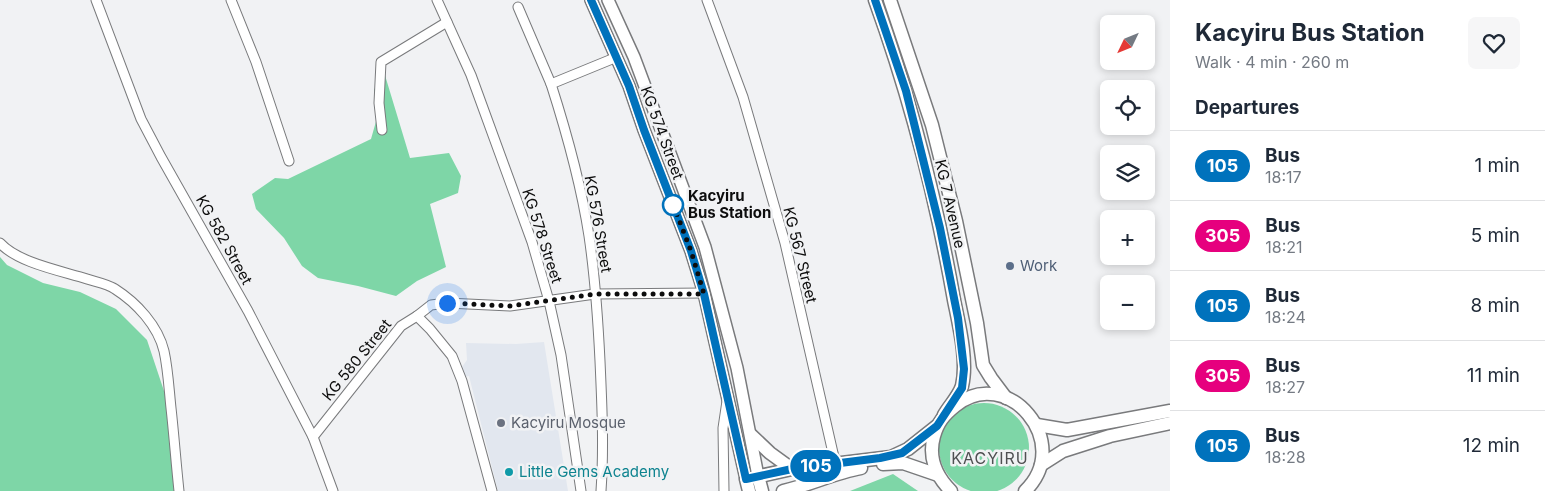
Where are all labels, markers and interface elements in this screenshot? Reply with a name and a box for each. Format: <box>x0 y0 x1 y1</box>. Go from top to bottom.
north arrow <box>1100 15 1155 70</box>
map controls <box>1100 15 1155 330</box>
button: heart <box>1468 17 1520 69</box>
text: Kacyiru Bus Station <box>1195 18 1425 47</box>
text: Walk · 4 min · 260 m <box>1195 52 1349 72</box>
button: locate <box>1100 80 1155 135</box>
street label: KG 574 Street <box>637 84 688 182</box>
text: Departures <box>1195 96 1299 119</box>
text: Bus <box>1265 144 1300 167</box>
button: layers <box>1100 145 1155 200</box>
text: 1 min <box>1474 154 1520 177</box>
text: 105 <box>1207 155 1238 176</box>
street label: KG 7 Avenue <box>931 158 970 250</box>
text: 18:17 <box>1265 167 1302 187</box>
street label: KG 576 Street <box>581 174 616 274</box>
street label: KG 578 Street <box>518 186 567 286</box>
place label: Kacyiru Bus Station <box>688 186 771 222</box>
street label: KG 582 Street <box>192 192 257 288</box>
marker: Kacyiru Bus Station <box>662 194 684 216</box>
street label: KG 567 Street <box>779 205 822 305</box>
button: + <box>1100 210 1155 265</box>
text: Bus <box>1265 214 1300 237</box>
text: 5 min <box>1471 224 1520 247</box>
text: 305 <box>1205 225 1240 246</box>
text: 18:21 <box>1265 237 1303 257</box>
place label: Work <box>1020 256 1058 275</box>
marker: Work <box>1004 260 1016 272</box>
button: − <box>1100 275 1155 330</box>
text: Bus <box>1265 284 1300 307</box>
your location <box>435 291 460 316</box>
text: 8 min <box>1470 294 1520 317</box>
text: 105 <box>1207 295 1238 316</box>
text: 18:24 <box>1265 307 1306 327</box>
street label: KG 580 Street <box>318 315 395 404</box>
text: Bus <box>1265 354 1300 377</box>
text: 11 min <box>1467 364 1520 387</box>
text: 305 <box>1205 365 1240 386</box>
text: 18:27 <box>1265 377 1305 397</box>
place label: Kacyiru Mosque <box>511 413 626 432</box>
marker: Kacyiru Mosque <box>495 417 507 429</box>
text: Bus <box>1265 424 1300 447</box>
text: 12 min <box>1463 434 1520 457</box>
text: 105 <box>1207 435 1238 456</box>
text: 18:28 <box>1265 447 1306 467</box>
district label: KACYIRU <box>951 448 1029 468</box>
line badge: 105 <box>787 450 845 482</box>
text: 105 <box>800 455 832 476</box>
place label: Little Gems Academy <box>519 462 670 481</box>
marker: Little Gems Academy <box>503 466 515 478</box>

